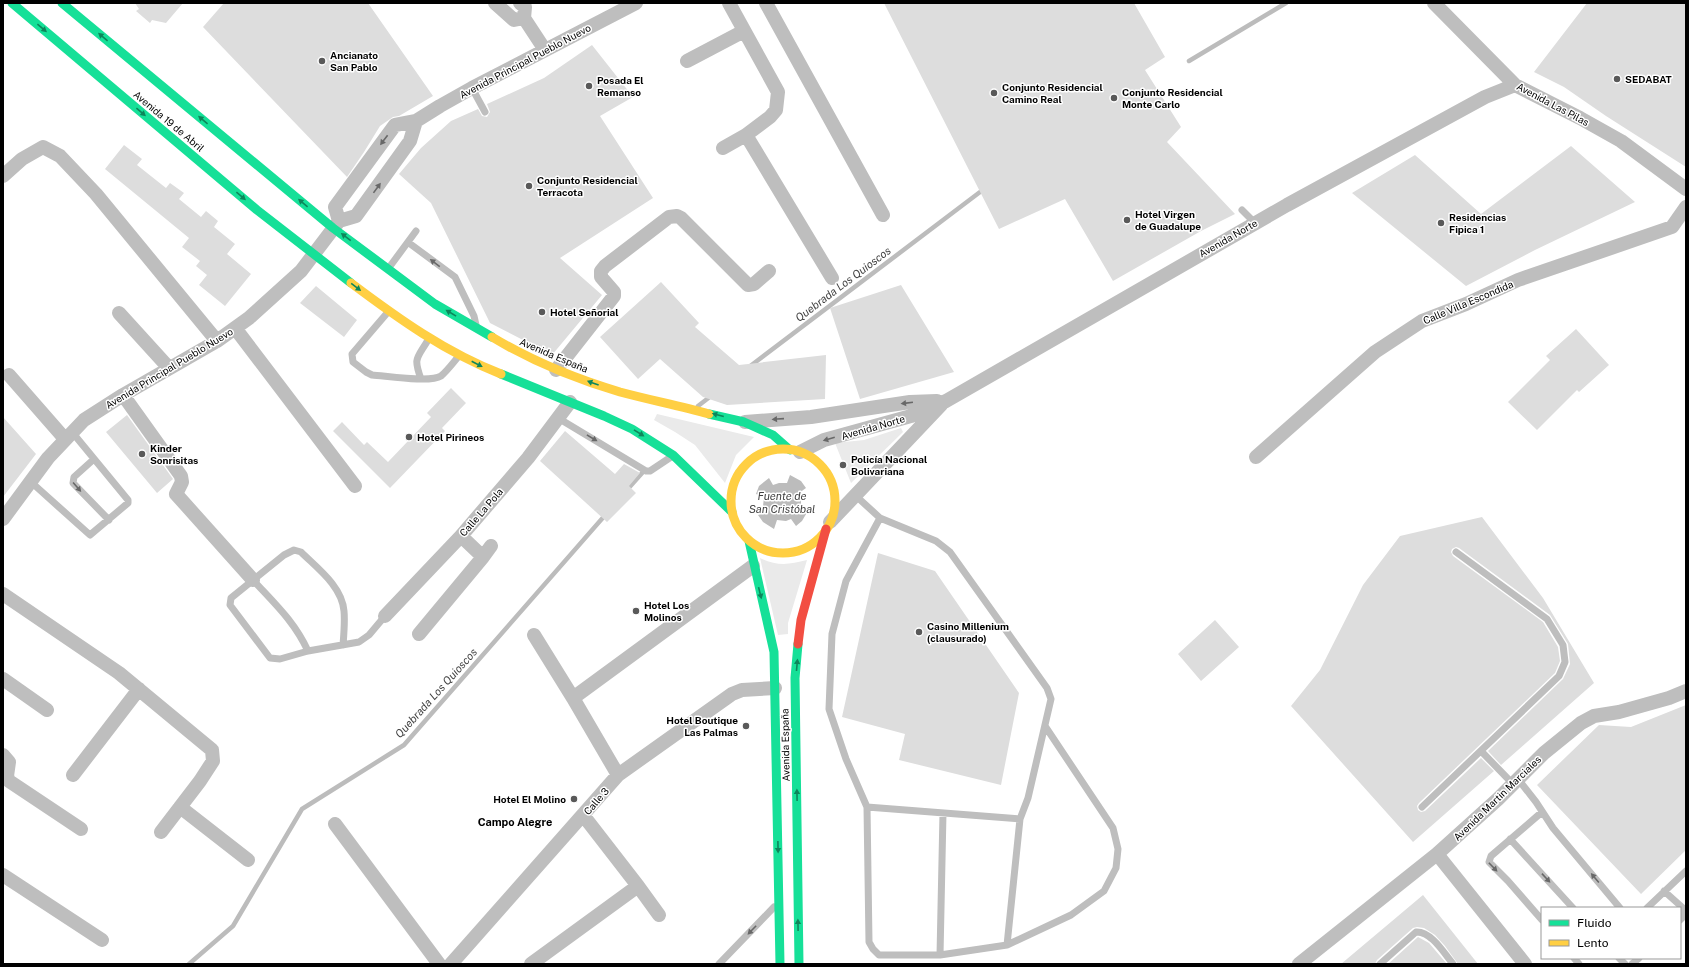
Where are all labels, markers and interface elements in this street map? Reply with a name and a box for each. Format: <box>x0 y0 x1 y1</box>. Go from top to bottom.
street label: Avenida Principal Pueblo Nuevo <box>457 21 593 101</box>
one-way arrow <box>37 23 47 32</box>
one-way arrow <box>98 33 108 42</box>
place label: Ancianato San Pablo <box>330 49 378 73</box>
marker: Ancianato San Pablo <box>317 56 327 66</box>
place label: SEDABAT <box>1625 73 1672 85</box>
place label: Posada El Remanso <box>597 74 644 98</box>
marker: SEDABAT <box>1612 74 1622 84</box>
street label: Avenida Las Pilas <box>1515 80 1591 128</box>
marker: Posada El Remanso <box>584 81 594 91</box>
place label: Conjunto Residencial Camino Real <box>1002 81 1103 105</box>
place label: Conjunto Residencial Monte Carlo <box>1122 86 1223 110</box>
street label: Avenida 19 de Abril <box>131 88 207 154</box>
marker: Conjunto Residencial Camino Real <box>989 88 999 98</box>
marker: Conjunto Residencial Monte Carlo <box>1109 93 1119 103</box>
one-way arrow <box>136 108 147 116</box>
one-way arrow <box>198 116 209 125</box>
one-way arrow <box>381 135 389 145</box>
place label: Conjunto Residencial Terracota <box>537 174 638 198</box>
marker: Conjunto Residencial Terracota <box>524 181 534 191</box>
one-way arrow <box>373 182 381 193</box>
one-way arrow <box>236 191 246 200</box>
one-way arrow <box>298 199 309 208</box>
place label: Hotel Virgen de Guadalupe <box>1135 208 1201 232</box>
place label: Residencias Fipica 1 <box>1449 211 1506 235</box>
marker: Hotel Virgen de Guadalupe <box>1122 215 1132 225</box>
street label: Avenida Norte <box>1197 216 1260 260</box>
marker: Residencias Fipica 1 <box>1436 218 1446 228</box>
one-way arrow <box>340 233 351 241</box>
water label: Quebrada Los Quioscos <box>793 244 893 324</box>
one-way arrow <box>430 259 441 267</box>
street label: Calle Villa Escondida <box>1421 278 1515 326</box>
one-way arrow <box>350 282 361 291</box>
place label: Hotel Señorial <box>550 306 619 318</box>
marker: Hotel Señorial <box>537 307 547 317</box>
one-way arrow <box>445 310 457 317</box>
street label: Avenida Principal Pueblo Nuevo <box>103 325 235 411</box>
street label: Avenida España <box>518 335 590 375</box>
one-way arrow <box>471 361 483 367</box>
one-way arrow <box>586 379 598 385</box>
one-way arrow <box>901 400 913 406</box>
one-way arrow <box>712 412 724 418</box>
street label: Avenida Norte <box>840 412 906 442</box>
one-way arrow <box>772 416 784 423</box>
one-way arrow <box>633 430 645 437</box>
place label: Hotel Pirineos <box>417 431 484 443</box>
marker: Hotel Pirineos <box>404 432 414 442</box>
one-way arrow <box>586 435 598 442</box>
one-way arrow <box>823 436 835 442</box>
place label: Kinder Sonrisitas <box>150 442 198 466</box>
marker: Kinder Sonrisitas <box>137 449 147 459</box>
place label: Policía Nacional Bolivariana <box>851 453 927 477</box>
marker: Policía Nacional Bolivariana <box>838 460 848 470</box>
one-way arrow <box>72 482 82 492</box>
street label: Calle La Pola <box>457 485 505 539</box>
water label: Fuente de San Cristóbal <box>749 490 815 515</box>
one-way arrow <box>757 586 763 599</box>
place label: Hotel Los Molinos <box>644 599 689 623</box>
marker: Hotel Los Molinos <box>631 606 641 616</box>
place label: Casino Millenium (clausurado) <box>927 620 1009 644</box>
marker: Casino Millenium (clausurado) <box>914 627 924 637</box>
water label: Quebrada Los Quioscos <box>393 645 480 740</box>
one-way arrow <box>793 659 800 671</box>
street label: Avenida España <box>778 708 792 782</box>
place label: Hotel Boutique Las Palmas <box>666 714 738 738</box>
marker: Hotel Boutique Las Palmas <box>741 721 751 731</box>
street label: Avenida Martin Marciales <box>1451 753 1543 843</box>
street label: Calle 3 <box>581 785 611 817</box>
one-way arrow <box>794 788 800 801</box>
place label: Hotel El Molino <box>493 793 566 805</box>
marker: Hotel El Molino <box>569 794 579 804</box>
district label: Campo Alegre <box>478 816 552 828</box>
one-way arrow <box>775 841 781 854</box>
one-way arrow <box>1489 862 1498 871</box>
one-way arrow <box>1541 873 1550 883</box>
one-way arrow <box>1591 873 1600 883</box>
legend <box>1541 907 1681 959</box>
text: Fluido <box>1577 916 1612 930</box>
one-way arrow <box>795 918 801 931</box>
one-way arrow <box>747 925 757 935</box>
text: Lento <box>1577 936 1609 950</box>

